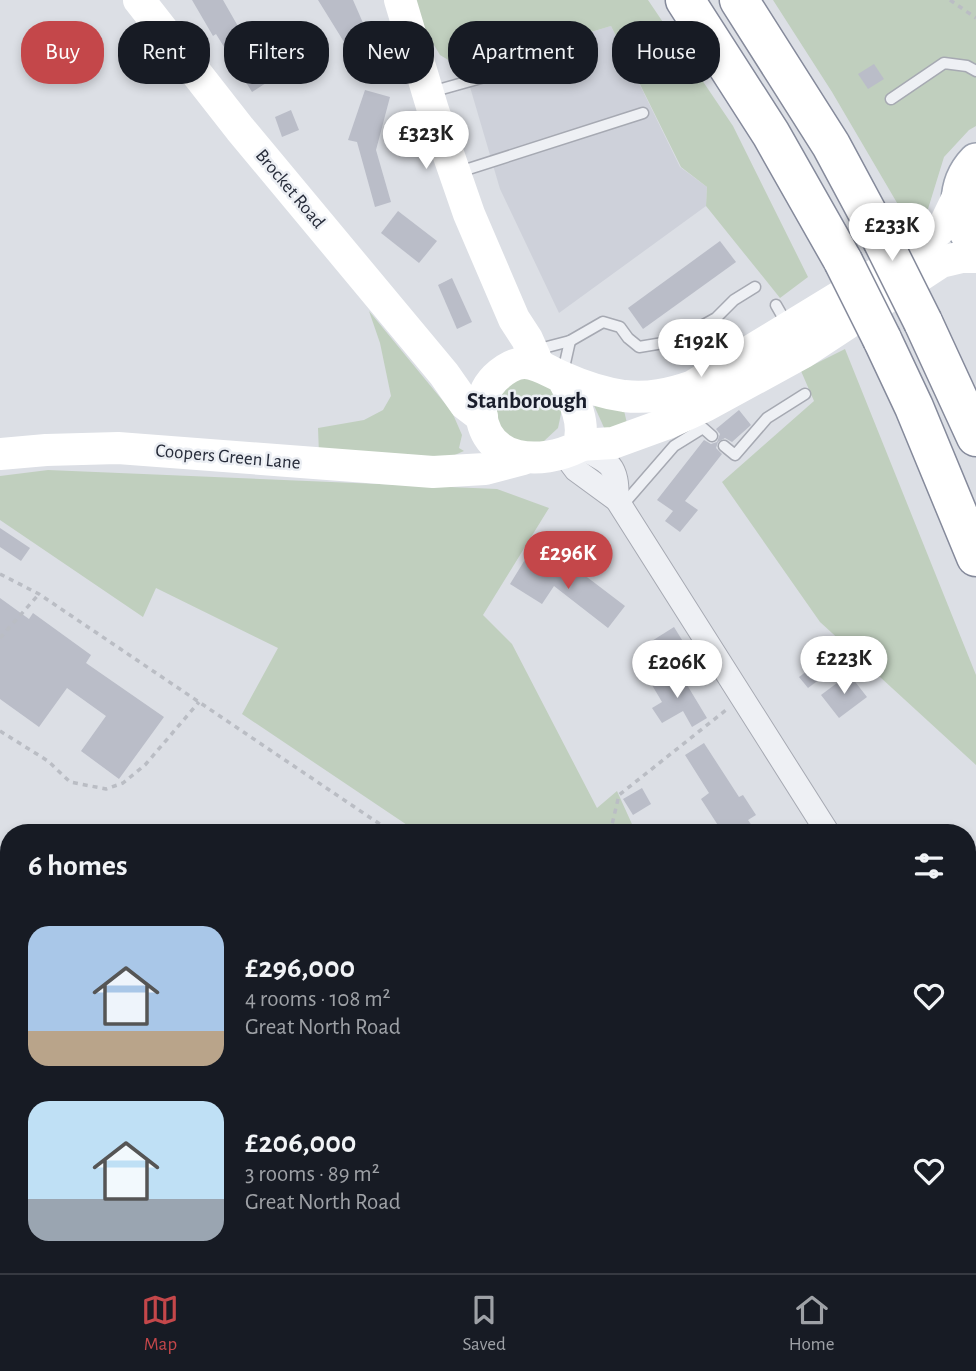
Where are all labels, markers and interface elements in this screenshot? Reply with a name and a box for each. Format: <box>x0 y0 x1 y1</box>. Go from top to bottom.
chip: Buy <box>21 21 104 84</box>
chip: Rent <box>118 21 210 84</box>
chip: Filters <box>224 21 329 84</box>
chip: New <box>343 21 434 84</box>
chip: Apartment <box>448 21 598 84</box>
chip: House <box>612 21 720 84</box>
pin: £323K <box>377 111 475 171</box>
text: £323K <box>399 122 453 145</box>
street label: Brocket Road <box>252 146 329 232</box>
pin: £233K <box>843 204 941 263</box>
text: £233K <box>865 214 919 237</box>
pin: £192K <box>652 320 750 379</box>
text: £192K <box>674 330 728 353</box>
district label: Stanborough <box>467 390 587 413</box>
street label: Coopers Green Lane <box>155 441 301 473</box>
pin: £296K <box>519 532 617 591</box>
text: £296K <box>540 542 596 565</box>
pin: £223K <box>795 636 893 696</box>
pin: £206K <box>628 640 726 700</box>
text: £223K <box>816 647 872 670</box>
text: £206K <box>648 651 706 674</box>
icon: filters <box>910 847 948 885</box>
text: 6 homes <box>28 851 128 881</box>
text: £296,000 <box>245 953 355 983</box>
icon: home <box>84 954 168 1038</box>
icon: heart <box>910 977 948 1015</box>
text: 4 rooms · 108 m² <box>245 988 391 1011</box>
text: Great North Road <box>245 1016 401 1039</box>
text: £206,000 <box>245 1128 356 1158</box>
icon: home <box>84 1129 168 1213</box>
icon: heart <box>910 1152 948 1190</box>
text: 3 rooms · 89 m² <box>245 1163 380 1186</box>
text: Great North Road <box>245 1191 401 1214</box>
tab: Map <box>141 1291 179 1356</box>
tab: Saved <box>462 1291 506 1356</box>
tab: Home <box>789 1291 835 1356</box>

